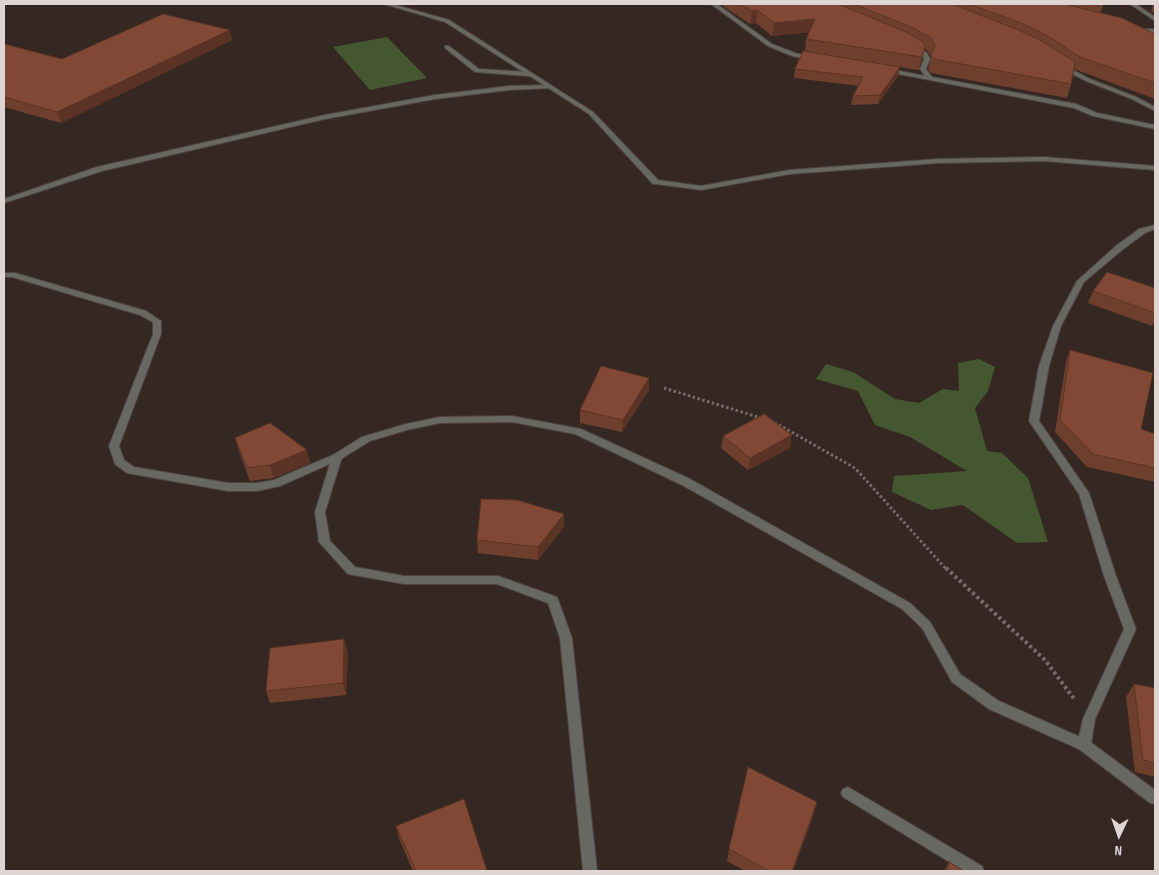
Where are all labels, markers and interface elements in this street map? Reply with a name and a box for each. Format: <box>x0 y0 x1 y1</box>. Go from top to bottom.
north arrow <box>1094 810 1144 860</box>
text: N <box>1114 842 1122 859</box>

